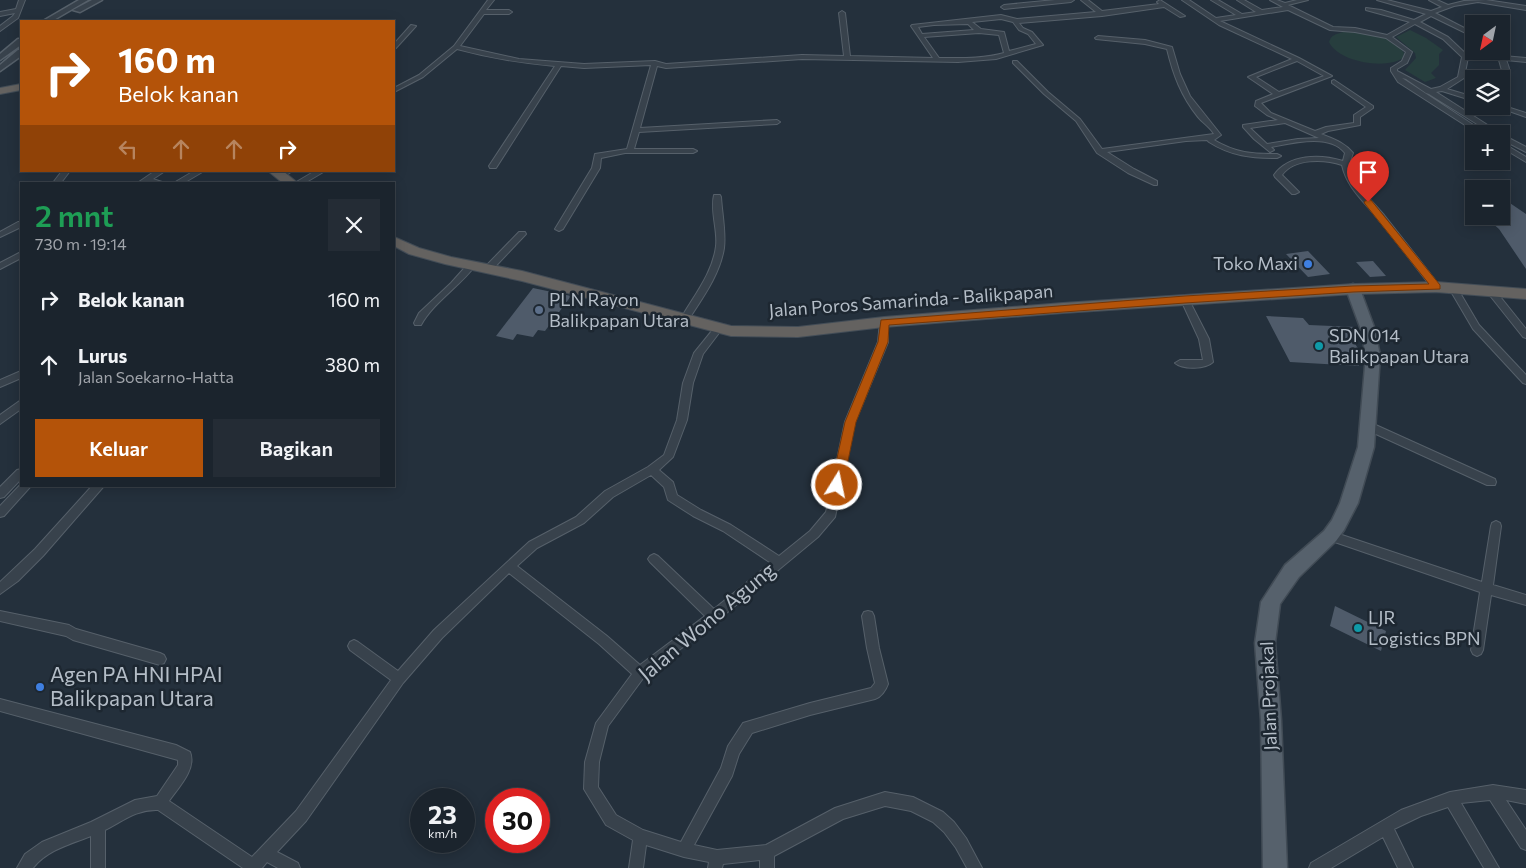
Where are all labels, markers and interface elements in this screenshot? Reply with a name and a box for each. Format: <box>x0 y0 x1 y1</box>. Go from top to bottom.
north arrow <box>1465 15 1510 60</box>
map controls <box>1465 15 1510 225</box>
text: 160 m <box>118 37 216 80</box>
icon: right <box>35 40 100 105</box>
button: layers <box>1465 70 1510 115</box>
text: Belok kanan <box>118 80 239 107</box>
button: + <box>1465 125 1510 170</box>
icon: left <box>114 135 142 163</box>
icon: ahead <box>167 135 195 163</box>
icon: ahead <box>220 135 248 163</box>
icon: right <box>273 135 301 163</box>
pin <box>1347 151 1389 202</box>
icon: arrive <box>1354 158 1382 186</box>
button: − <box>1465 180 1510 225</box>
text: 2 mnt <box>35 196 114 233</box>
button: close <box>328 199 380 251</box>
text: 730 m · 19:14 <box>35 234 127 253</box>
place label: Toko Maxi <box>1213 252 1298 274</box>
marker: Toko Maxi <box>1302 258 1314 270</box>
street label: Jalan Poros Samarinda - Balikpapan <box>768 279 1054 321</box>
icon: right <box>35 286 63 314</box>
text: Belok kanan <box>78 288 185 311</box>
text: 160 m <box>328 288 380 311</box>
place label: PLN Rayon Balikpapan Utara <box>549 288 689 331</box>
marker: PLN Rayon Balikpapan Utara <box>533 304 545 316</box>
place label: SDN 014 Balikpapan Utara <box>1329 324 1469 367</box>
marker: SDN 014 Balikpapan Utara <box>1313 340 1325 352</box>
text: Lurus <box>78 344 127 367</box>
icon: ahead <box>35 351 63 379</box>
text: 380 m <box>325 353 380 376</box>
text: Jalan Soekarno-Hatta <box>78 367 234 386</box>
button: Keluar <box>35 419 203 477</box>
button: Bagikan <box>213 419 380 477</box>
position arrow <box>810 458 862 510</box>
street label: Jalan Wono Agung <box>632 556 780 685</box>
place label: LJR Logistics BPN <box>1368 606 1481 649</box>
marker: LJR Logistics BPN <box>1352 622 1364 634</box>
street label: Jalan Projakal <box>1255 641 1281 751</box>
place label: Agen PA HNI HPAI Balikpapan Utara <box>50 661 223 710</box>
marker: Agen PA HNI HPAI Balikpapan Utara <box>34 681 46 693</box>
speed limit sign: 30 <box>485 788 550 853</box>
text: 23 <box>428 799 457 829</box>
text: km/h <box>428 826 457 840</box>

